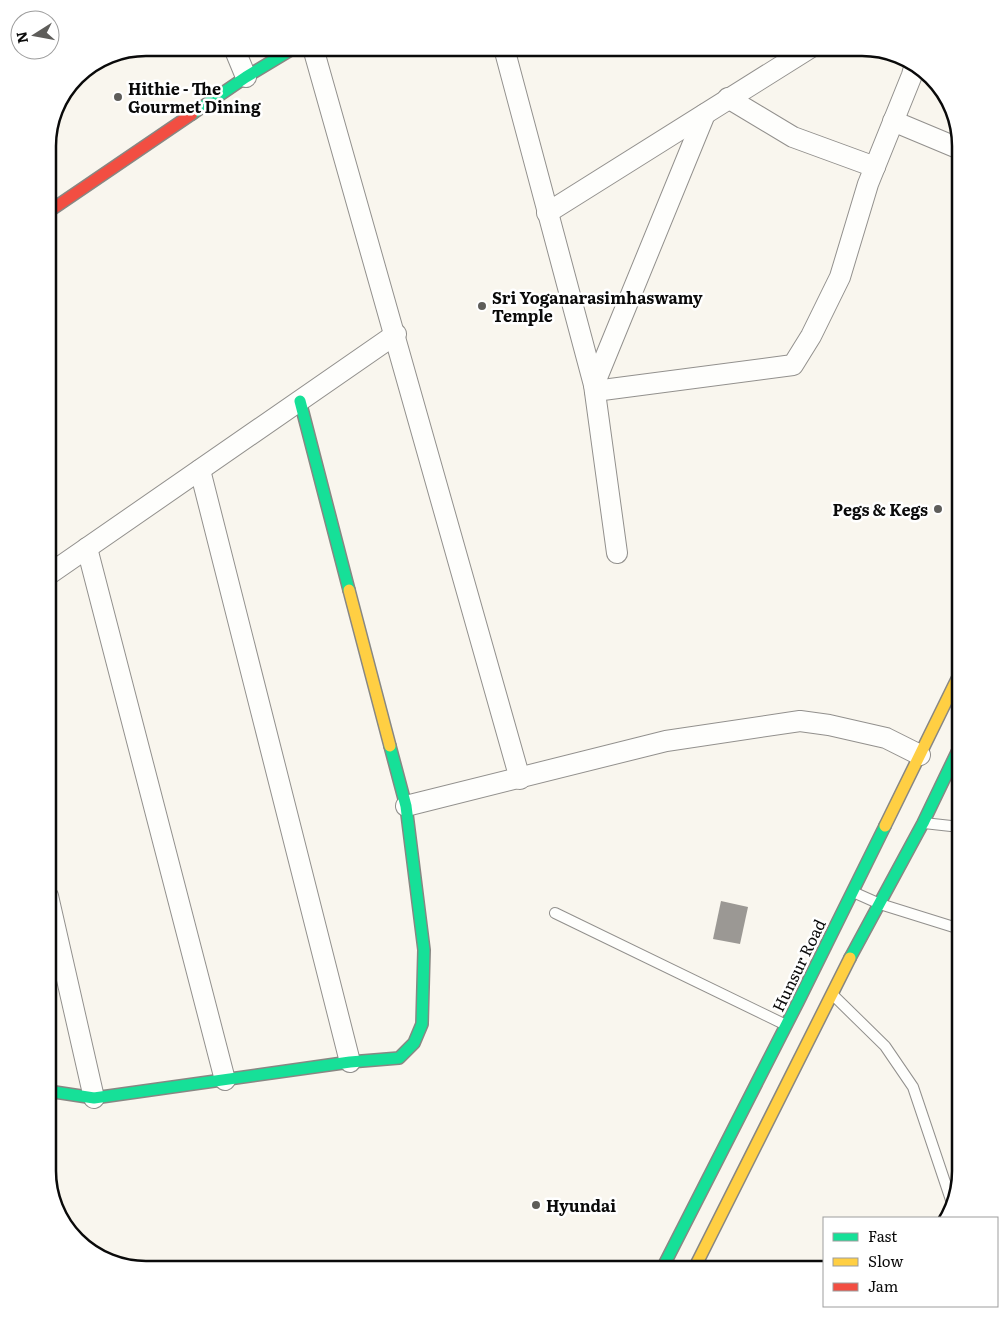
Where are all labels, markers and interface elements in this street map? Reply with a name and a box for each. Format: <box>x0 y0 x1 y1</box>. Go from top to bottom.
north arrow <box>10 10 60 60</box>
text: N <box>10 30 32 45</box>
place label: Hithie - The Gourmet Dining <box>128 76 261 118</box>
marker: Hithie - The Gourmet Dining <box>112 91 124 103</box>
place label: Sri Yoganarasimhaswamy Temple <box>492 285 703 327</box>
marker: Sri Yoganarasimhaswamy Temple <box>476 300 488 312</box>
place label: Pegs & Kegs <box>833 497 928 521</box>
marker: Pegs & Kegs <box>932 503 944 515</box>
street label: Hunsur Road <box>765 914 831 1015</box>
place label: Hyundai <box>546 1193 616 1217</box>
marker: Hyundai <box>530 1199 542 1211</box>
legend <box>823 1217 998 1307</box>
text: Fast <box>868 1224 897 1247</box>
text: Slow <box>868 1249 903 1272</box>
text: Jam <box>868 1274 899 1297</box>

